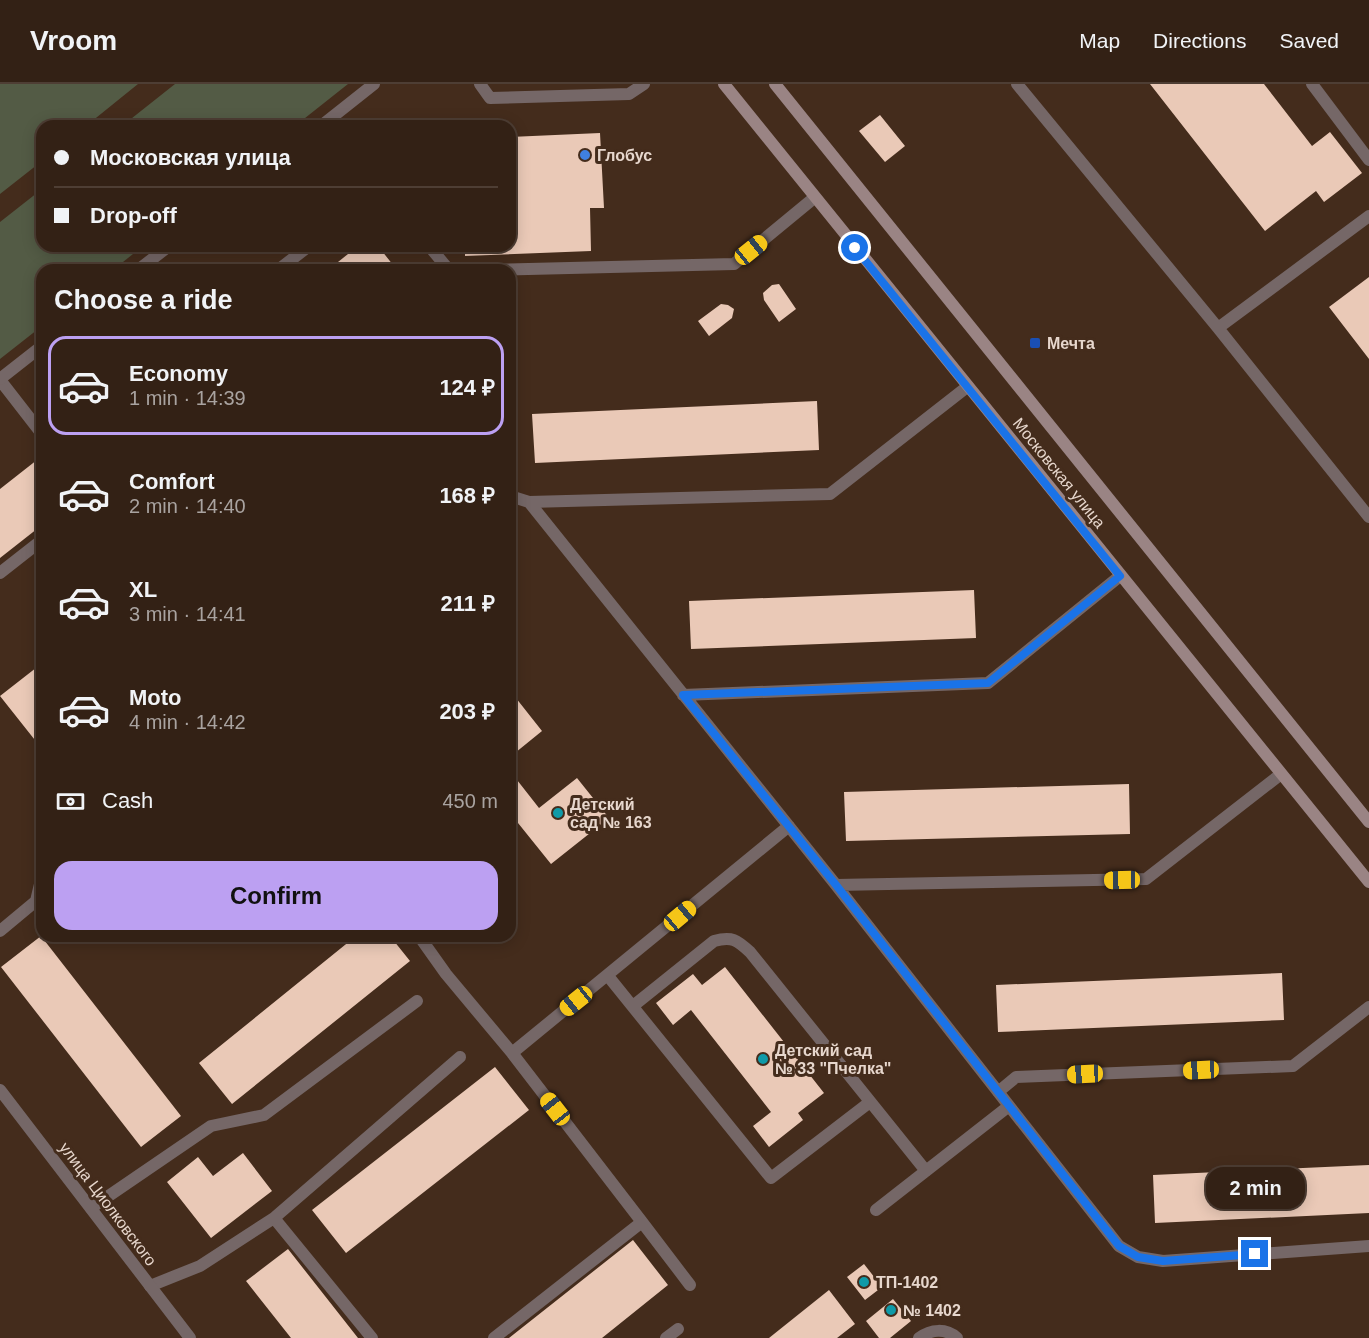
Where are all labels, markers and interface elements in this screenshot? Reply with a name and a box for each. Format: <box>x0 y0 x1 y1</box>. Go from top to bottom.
text: Vroom <box>30 25 117 56</box>
text: Map <box>1079 29 1120 52</box>
text: Directions <box>1153 29 1246 52</box>
text: Saved <box>1279 29 1339 52</box>
text: Московская улица <box>90 145 291 170</box>
place label: Глобус <box>597 147 652 164</box>
marker: Глобус <box>578 148 592 162</box>
text: Drop-off <box>90 203 177 228</box>
car <box>731 232 771 268</box>
route start <box>841 234 868 261</box>
text: Choose a ride <box>54 285 233 315</box>
place label: Мечта <box>1047 335 1095 352</box>
marker: Мечта <box>1028 336 1042 350</box>
icon: car <box>57 359 111 413</box>
text: Economy <box>129 361 228 386</box>
text: 124 ₽ <box>439 375 495 400</box>
text: 1 min · 14:39 <box>129 387 246 409</box>
street label: Московская улица <box>1010 415 1109 531</box>
icon: car <box>57 467 111 521</box>
text: Comfort <box>129 469 215 494</box>
text: 168 ₽ <box>439 483 495 508</box>
text: 2 min · 14:40 <box>129 495 246 517</box>
icon: car <box>57 575 111 629</box>
text: XL <box>129 577 157 602</box>
text: 211 ₽ <box>441 591 495 616</box>
text: 3 min · 14:41 <box>129 603 246 625</box>
icon: car <box>57 683 111 737</box>
text: Moto <box>129 685 182 710</box>
text: 203 ₽ <box>439 699 495 724</box>
text: 4 min · 14:42 <box>129 711 246 733</box>
icon: cash <box>54 785 87 818</box>
text: Cash <box>102 788 153 813</box>
text: 450 m <box>442 790 498 812</box>
place label: Детский сад № 163 <box>570 796 652 831</box>
marker: Детский сад № 163 <box>551 806 565 820</box>
button: Confirm <box>54 861 498 930</box>
car <box>1104 871 1140 889</box>
car <box>660 898 700 934</box>
car <box>556 983 596 1019</box>
place label: Детский сад № 33 "Пчелка" <box>775 1042 891 1077</box>
marker: Детский сад № 33 "Пчелка" <box>756 1052 770 1066</box>
car <box>1183 1060 1219 1080</box>
car <box>1067 1064 1103 1084</box>
car <box>537 1089 573 1129</box>
street label: улица Циолковского <box>56 1139 160 1269</box>
callout: 2 min <box>1206 1167 1304 1209</box>
text: 2 min <box>1229 1177 1282 1199</box>
route end <box>1241 1240 1268 1267</box>
place label: ТП-1402 <box>876 1274 938 1291</box>
marker: ТП-1402 <box>857 1275 871 1289</box>
place label: № 1402 <box>903 1302 961 1319</box>
marker: № 1402 <box>884 1303 898 1317</box>

